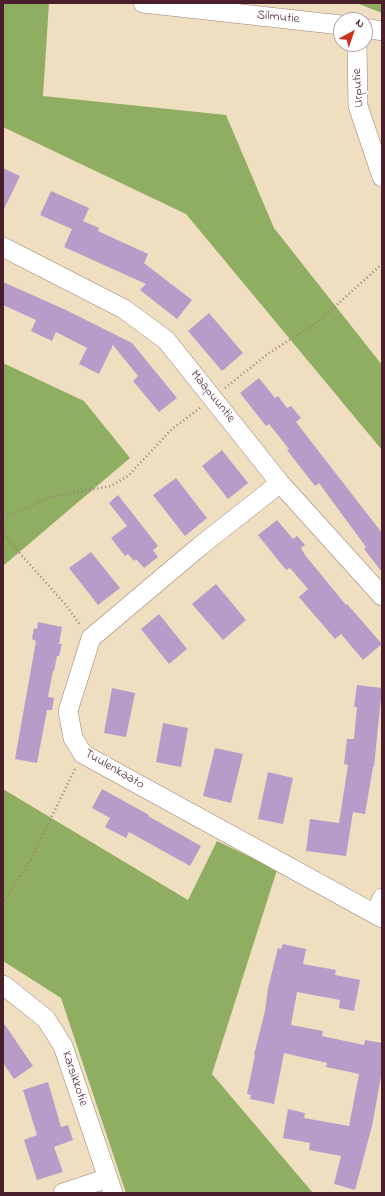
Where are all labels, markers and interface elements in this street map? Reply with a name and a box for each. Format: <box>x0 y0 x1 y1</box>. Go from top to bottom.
street label: Silmutie <box>256 8 300 28</box>
north arrow <box>333 12 373 52</box>
text: N <box>352 15 368 32</box>
street label: Urputie <box>350 68 368 108</box>
street label: Maapuuntie <box>186 368 238 426</box>
street label: Tuulenkaato <box>81 747 147 793</box>
street label: Karsikkotie <box>57 1050 91 1108</box>

